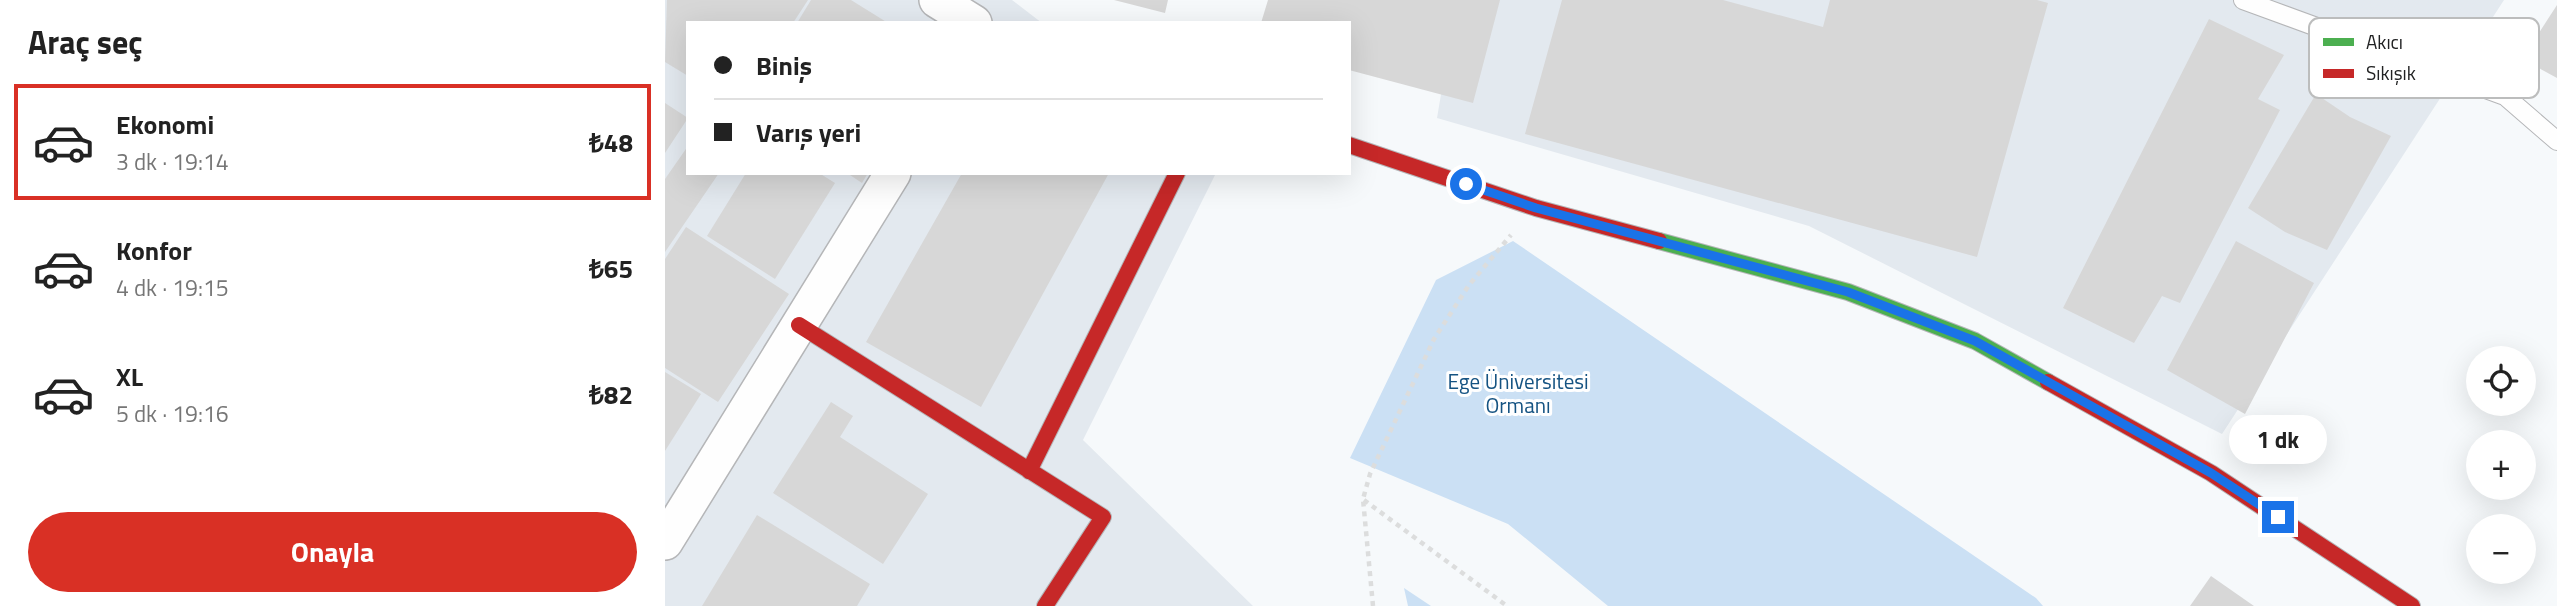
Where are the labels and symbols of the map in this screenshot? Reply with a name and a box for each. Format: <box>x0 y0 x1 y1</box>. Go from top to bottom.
legend <box>2309 18 2539 98</box>
text: Akıcı <box>2366 27 2403 56</box>
text: Sıkışık <box>2366 58 2416 87</box>
route start <box>1450 168 1482 200</box>
park label: Ege Üniversitesi Ormanı <box>1447 365 1589 421</box>
callout: 1 dk <box>2229 416 2327 464</box>
route end <box>2262 501 2294 533</box>

